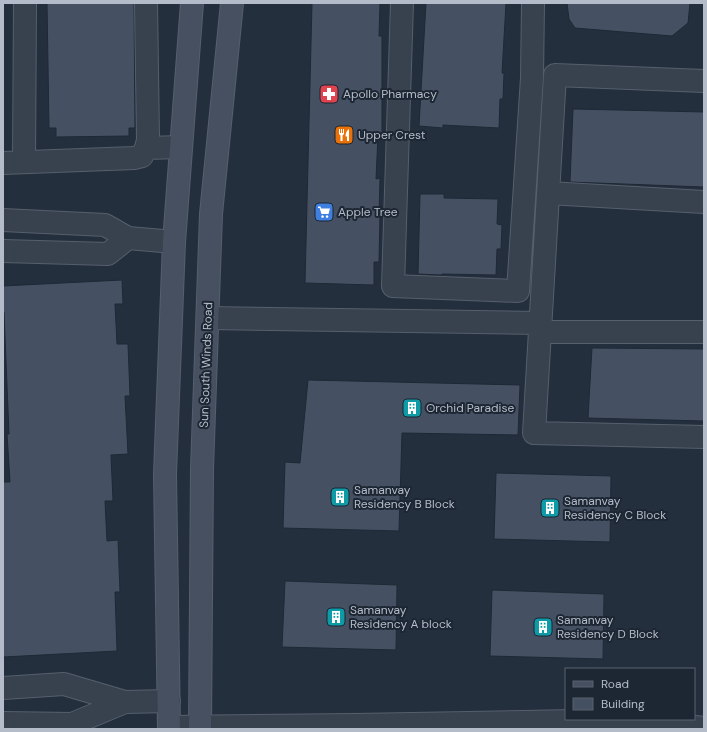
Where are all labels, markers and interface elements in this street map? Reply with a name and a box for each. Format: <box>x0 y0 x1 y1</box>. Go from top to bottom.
pharmacy icon: Apollo Pharmacy <box>318 83 340 105</box>
place label: Apollo Pharmacy <box>343 86 437 102</box>
restaurant icon: Upper Crest <box>333 124 355 146</box>
place label: Upper Crest <box>358 127 426 143</box>
supermarket icon: Apple Tree <box>313 201 335 223</box>
place label: Apple Tree <box>338 204 398 220</box>
street label: Sun South Winds Road <box>196 302 216 428</box>
building icon: Orchid Paradise <box>401 397 423 419</box>
place label: Orchid Paradise <box>426 400 514 416</box>
place label: Samanvay Residency B Block <box>354 482 455 512</box>
building icon: Samanvay Residency B Block <box>329 486 351 508</box>
place label: Samanvay Residency C Block <box>564 493 666 523</box>
building icon: Samanvay Residency C Block <box>539 497 561 519</box>
place label: Samanvay Residency A block <box>350 602 452 632</box>
building icon: Samanvay Residency A block <box>325 606 347 628</box>
place label: Samanvay Residency D Block <box>557 612 659 642</box>
building icon: Samanvay Residency D Block <box>532 616 554 638</box>
legend <box>565 668 695 720</box>
text: Road <box>601 676 629 692</box>
text: Building <box>601 696 645 712</box>

